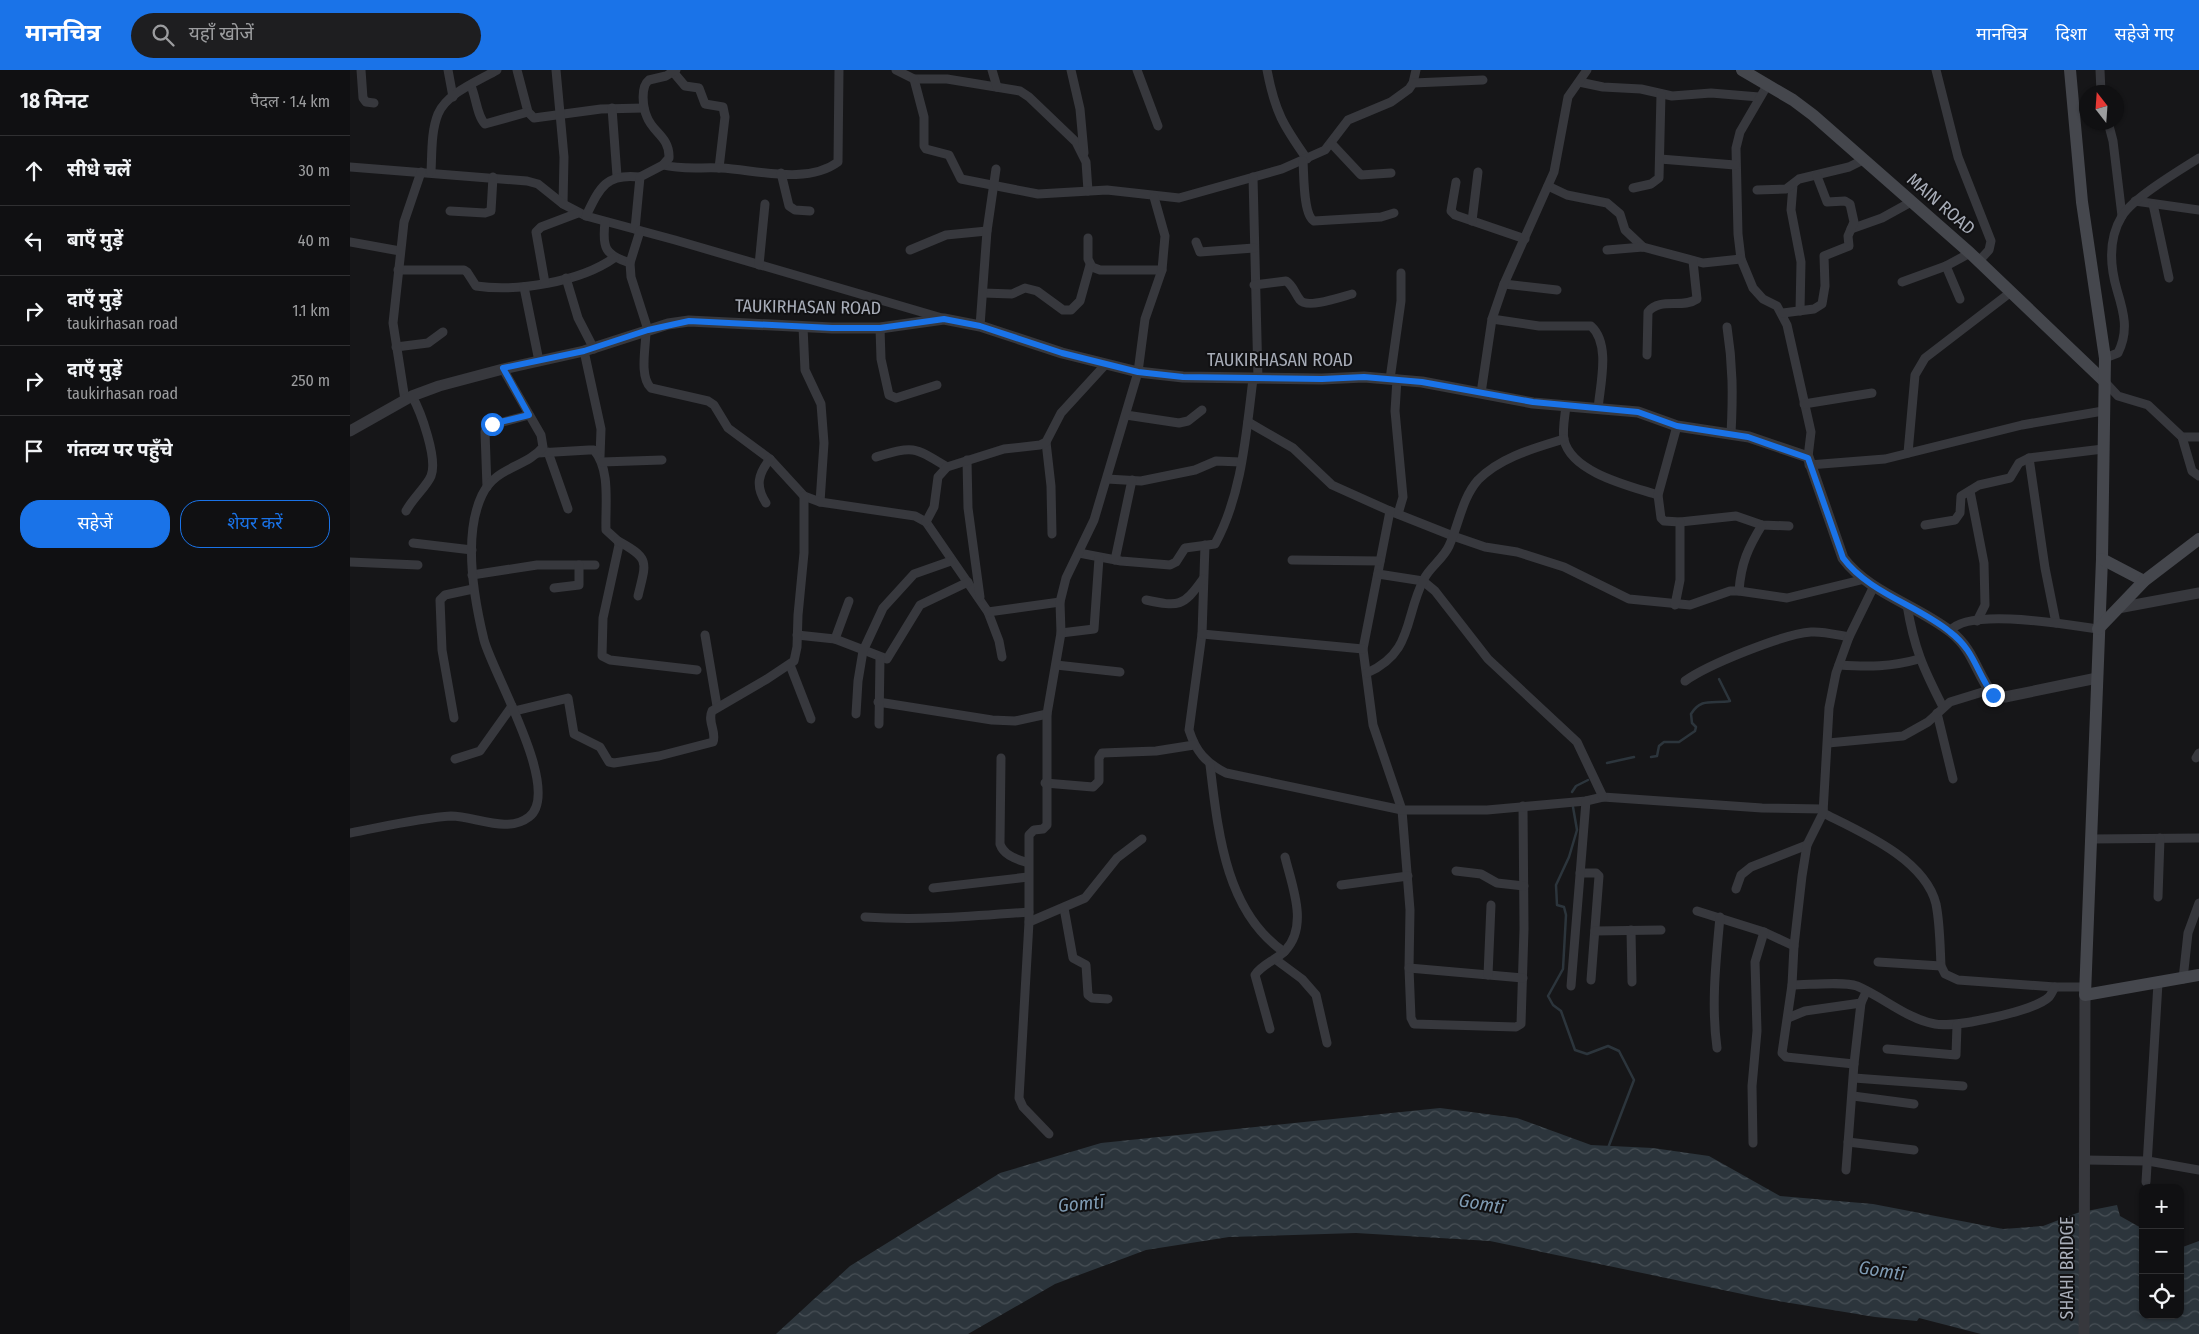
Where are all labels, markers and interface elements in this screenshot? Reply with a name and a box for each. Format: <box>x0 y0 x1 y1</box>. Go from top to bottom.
search box <box>131 13 481 58</box>
text: मानचित्र <box>25 19 101 47</box>
icon: search <box>149 21 177 49</box>
text: यहाँ खोजें <box>189 22 254 45</box>
text: मानचित्र <box>1976 23 2027 45</box>
text: दिशा <box>2055 23 2087 45</box>
text: सहेजे गए <box>2115 23 2174 45</box>
north arrow <box>2079 85 2124 130</box>
text: 18 मिनट <box>20 88 88 114</box>
text: पैदल · 1.4 km <box>250 92 330 111</box>
icon: ahead <box>20 157 48 185</box>
text: सीधे चलें <box>67 158 131 181</box>
text: 30 m <box>298 161 330 180</box>
street label: MAIN ROAD <box>1903 169 1979 239</box>
icon: left <box>20 227 48 255</box>
text: बाएँ मुड़ें <box>67 228 123 251</box>
text: 40 m <box>298 231 330 250</box>
text: दाएँ मुड़ें <box>67 288 122 311</box>
street label: TAUKIRHASAN ROAD <box>735 295 881 319</box>
icon: right <box>20 297 48 325</box>
text: 1.1 km <box>292 301 330 320</box>
text: taukirhasan road <box>67 314 178 333</box>
street label: TAUKIRHASAN ROAD <box>1207 349 1353 371</box>
text: दाएँ मुड़ें <box>67 358 122 381</box>
icon: right <box>20 367 48 395</box>
text: 250 m <box>291 371 330 390</box>
text: taukirhasan road <box>67 384 178 403</box>
route start <box>481 413 504 436</box>
icon: arrive <box>20 437 48 465</box>
text: गंतव्य पर पहुँचे <box>67 438 173 461</box>
button: सहेजें <box>20 500 170 548</box>
button: शेयर करें <box>180 500 330 548</box>
route end <box>1982 684 2005 707</box>
map controls <box>2139 1184 2184 1319</box>
button: + <box>2139 1184 2184 1229</box>
water label: Gomtī <box>1457 1188 1508 1219</box>
water label: Gomtī <box>1057 1190 1106 1217</box>
street label: SHAHI BRIDGE <box>2056 1217 2078 1319</box>
button: − <box>2139 1229 2184 1274</box>
water label: Gomtī <box>1857 1256 1908 1286</box>
button: locate <box>2139 1274 2184 1319</box>

